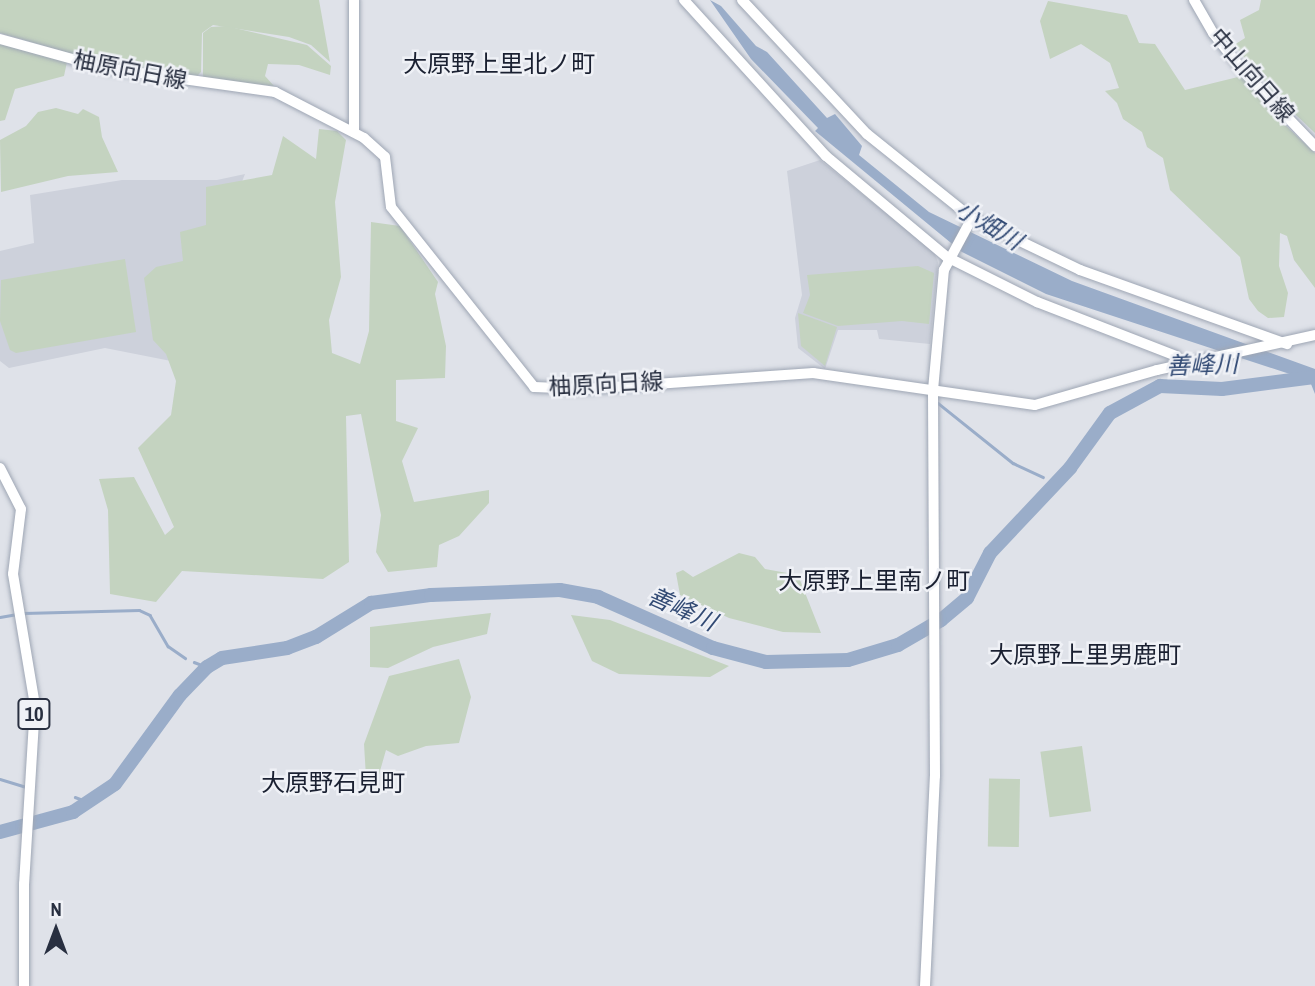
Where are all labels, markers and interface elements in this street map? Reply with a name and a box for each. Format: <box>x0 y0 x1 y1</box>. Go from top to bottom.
street label: 中山向日線 <box>1204 23 1300 127</box>
street label: 柚原向日線 <box>71 45 189 95</box>
district label: 大原野上里北ノ町 <box>403 50 595 78</box>
water label: 小畑川 <box>951 194 1027 256</box>
water label: 善峰川 <box>1166 349 1238 381</box>
street label: 柚原向日線 <box>548 367 664 401</box>
district label: 大原野上里南ノ町 <box>778 567 970 595</box>
water label: 善峰川 <box>643 581 721 637</box>
district label: 大原野上里男鹿町 <box>989 641 1181 669</box>
road number: 10 <box>16 696 52 732</box>
district label: 大原野石見町 <box>261 769 405 797</box>
north arrow <box>21 895 91 965</box>
text: N <box>50 896 62 922</box>

